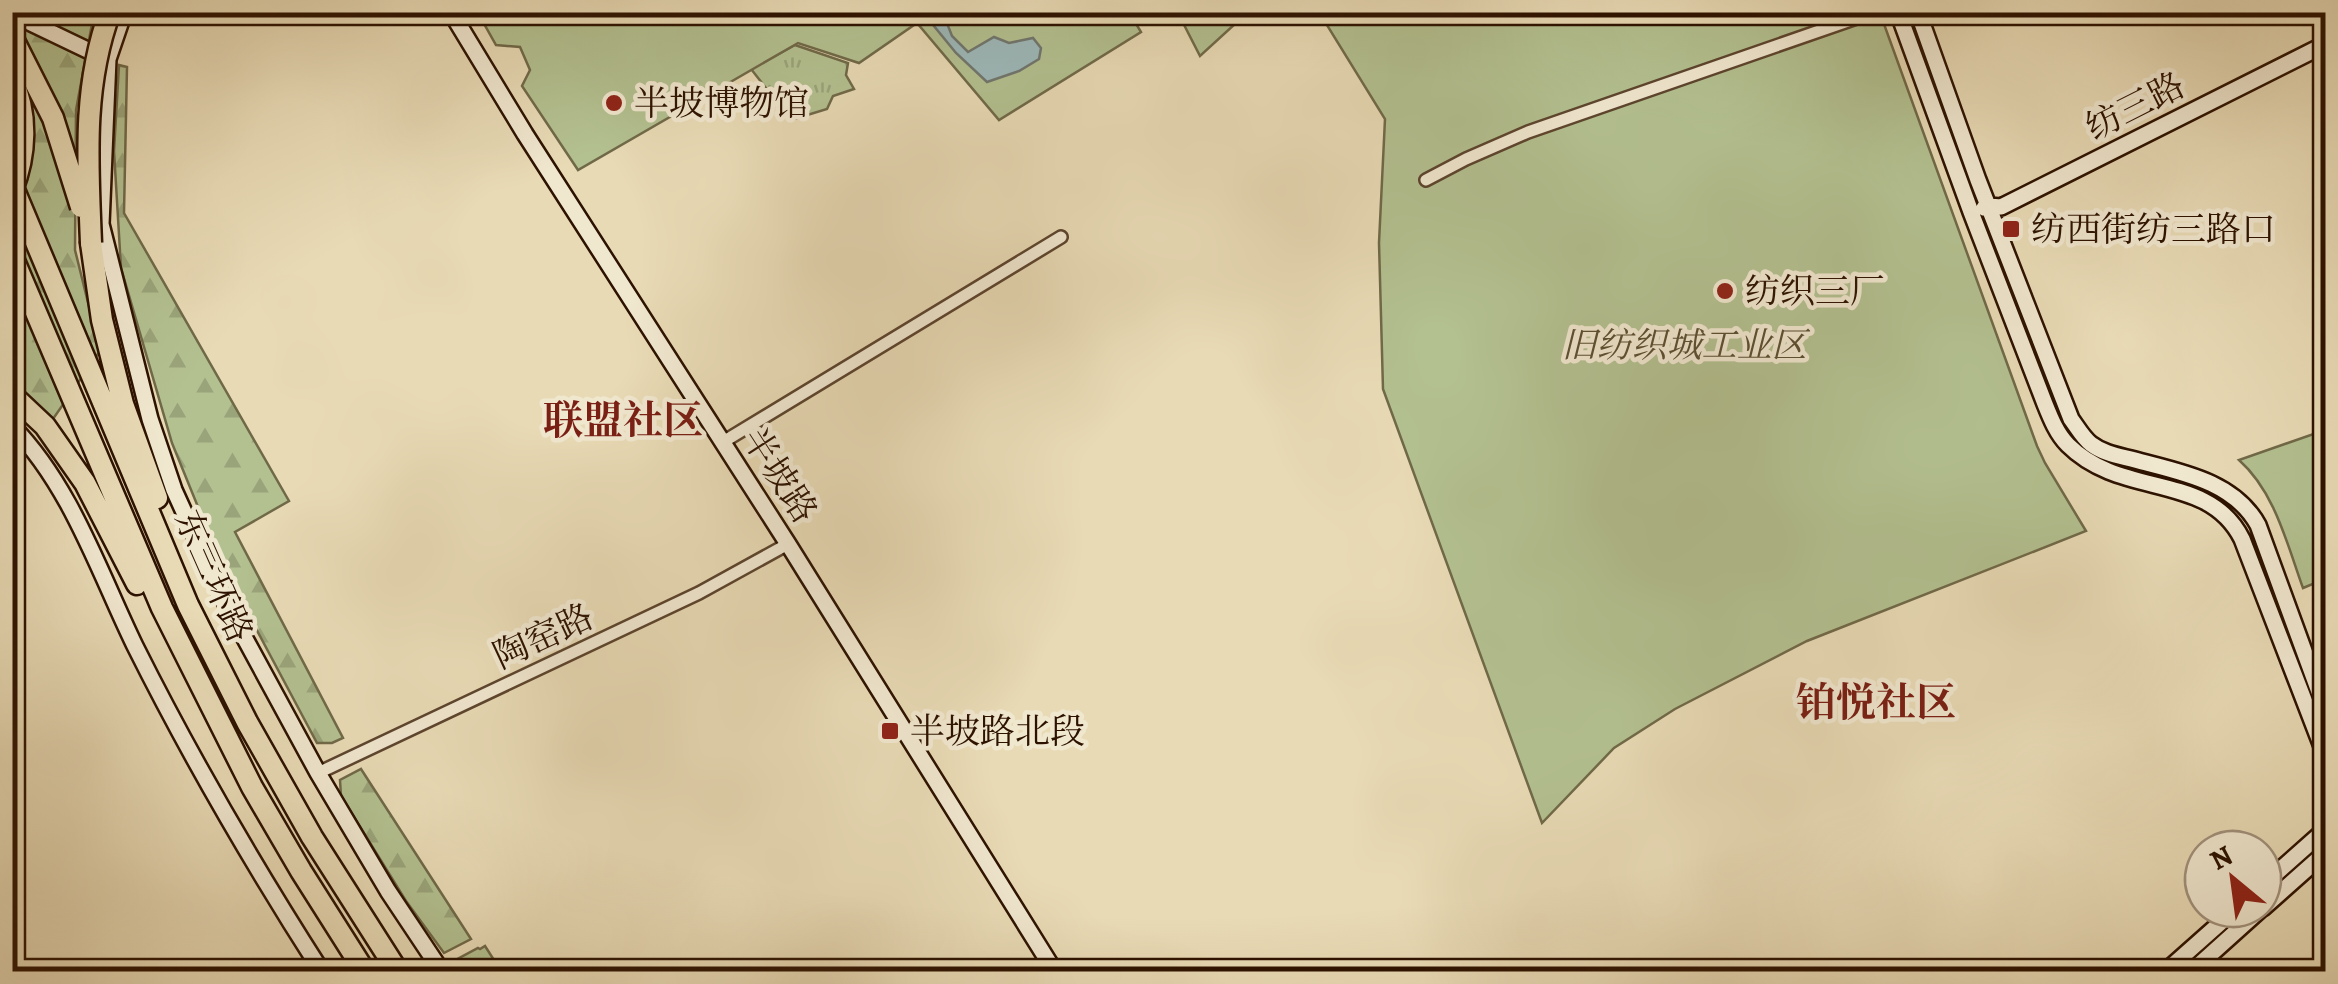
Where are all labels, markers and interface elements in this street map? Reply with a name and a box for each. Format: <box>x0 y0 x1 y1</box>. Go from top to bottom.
street label: 纺三路 <box>2077 61 2193 151</box>
place label: 半坡博物馆 <box>634 79 809 127</box>
marker: 半坡博物馆 <box>603 92 625 114</box>
place label: 纺西街纺三路口 <box>2031 205 2276 253</box>
marker: 纺西街纺三路口 <box>2000 218 2022 240</box>
place label: 纺织三厂 <box>1745 267 1885 315</box>
marker: 纺织三厂 <box>1714 280 1736 302</box>
park label: 旧纺织城工业区 <box>1561 321 1810 369</box>
district label: 联盟社区 <box>543 393 703 448</box>
street label: 半坡路 <box>731 418 829 532</box>
street label: 东三环路 <box>164 502 264 650</box>
street label: 陶窑路 <box>485 592 601 680</box>
district label: 铂悦社区 <box>1796 675 1956 730</box>
place label: 半坡路北段 <box>910 707 1085 755</box>
marker: 半坡路北段 <box>879 720 901 742</box>
north arrow <box>2183 829 2283 929</box>
text: N <box>2203 836 2239 880</box>

